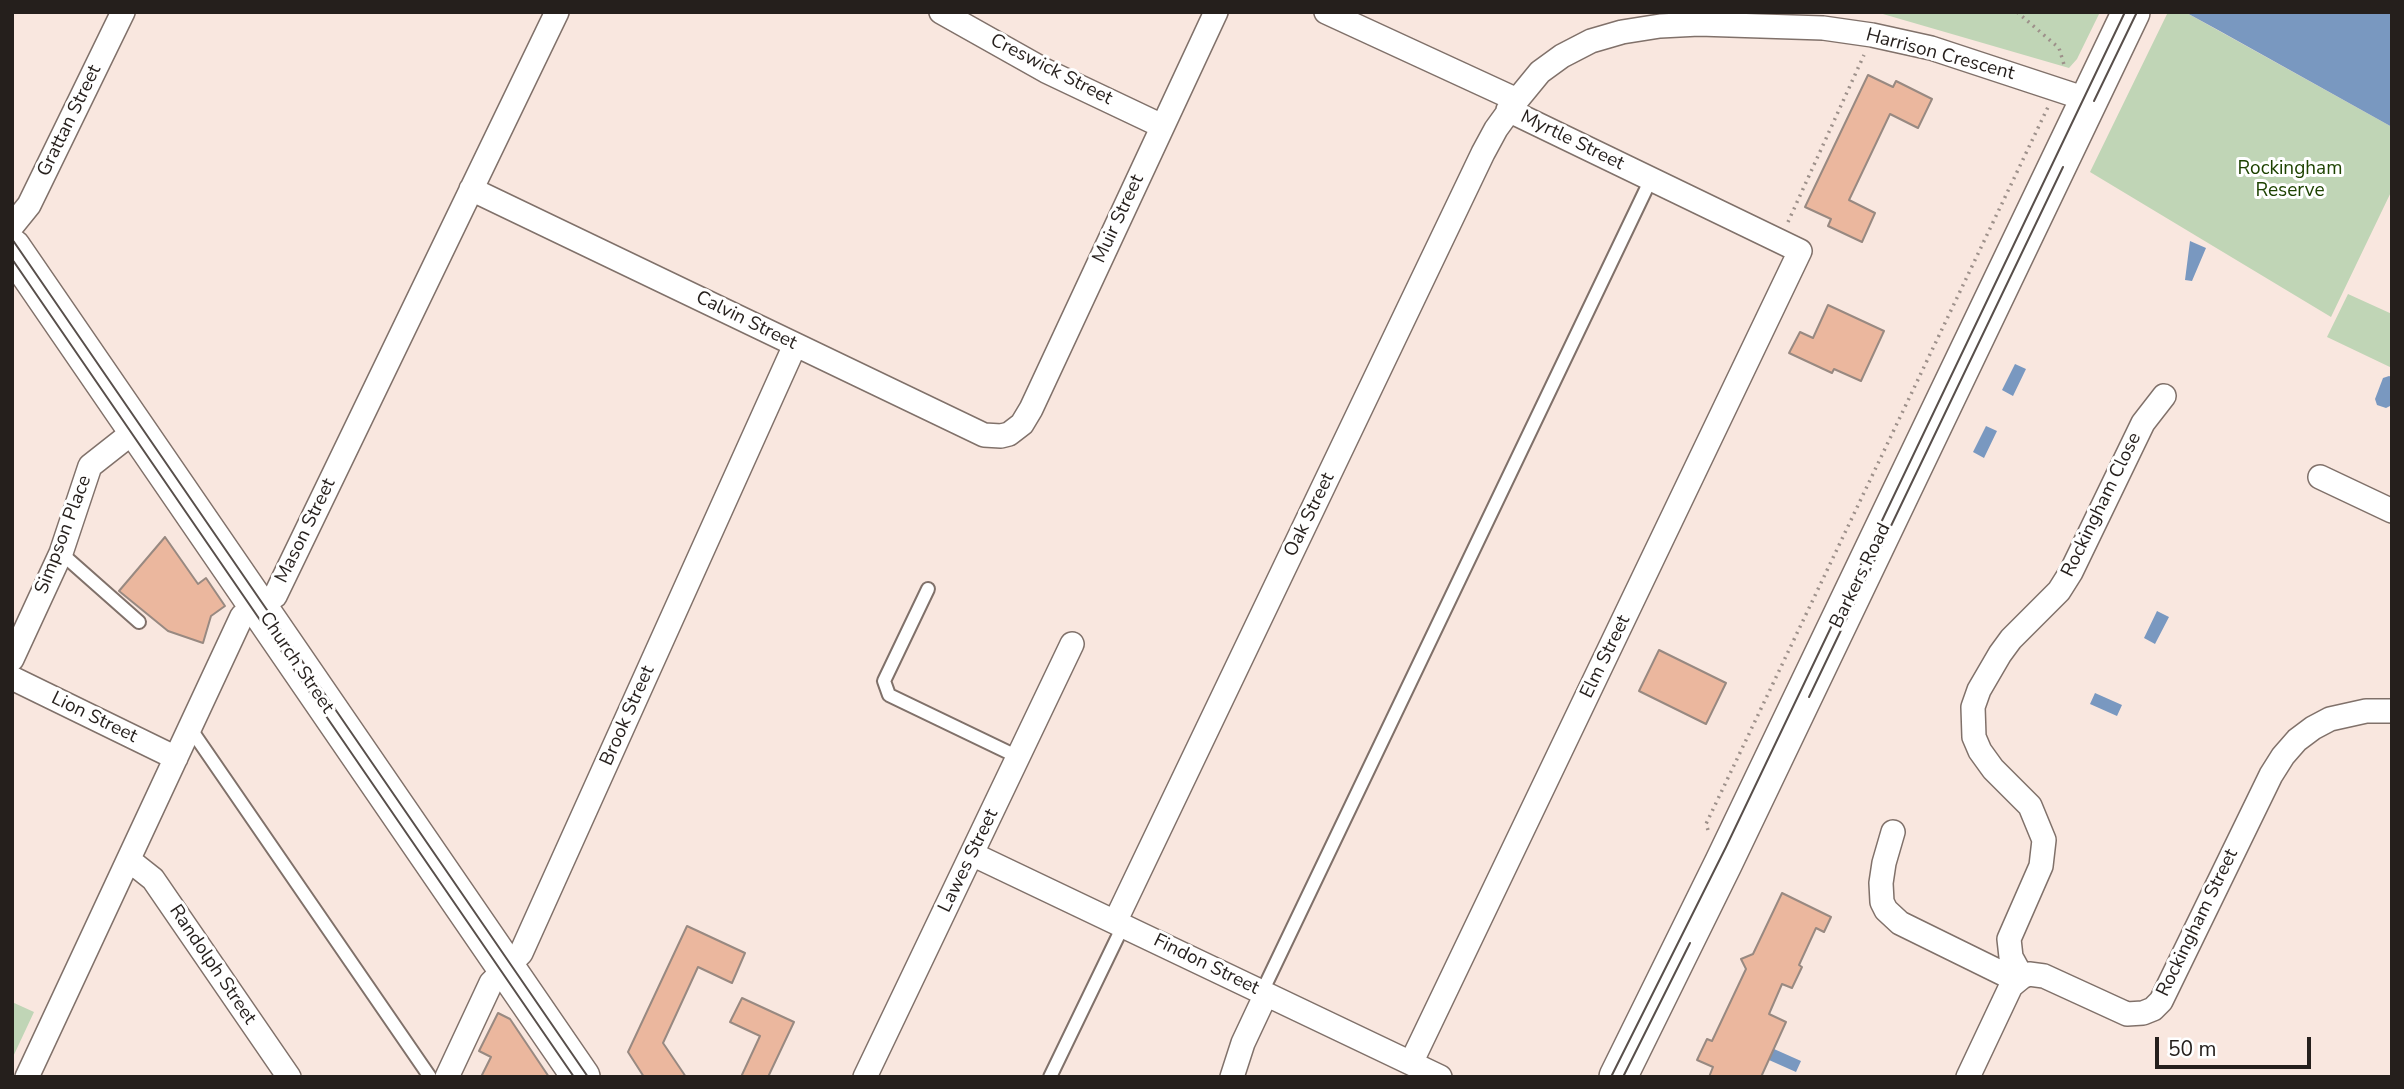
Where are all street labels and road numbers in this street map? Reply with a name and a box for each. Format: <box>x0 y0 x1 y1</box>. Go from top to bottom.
street label: Harrison Crescent <box>1863 24 2017 86</box>
street label: Creswick Street <box>986 29 1116 111</box>
street label: Grattan Street <box>33 62 107 180</box>
street label: Myrtle Street <box>1517 106 1627 176</box>
street label: Muir Street <box>1089 171 1149 267</box>
street label: Calvin Street <box>692 287 800 355</box>
street label: Rockingham Close <box>2057 429 2147 581</box>
street label: Oak Street <box>1280 469 1340 561</box>
street label: Simpson Place <box>31 472 97 598</box>
street label: Mason Street <box>271 475 341 587</box>
street label: Barkers Road <box>1826 520 1896 632</box>
street label: Church Street <box>254 608 338 718</box>
street label: Elm Street <box>1576 612 1636 702</box>
street label: Brook Street <box>596 663 660 769</box>
street label: Lion Street <box>47 687 141 749</box>
street label: Lawes Street <box>934 806 1004 916</box>
street label: Rockingham Street <box>2152 845 2244 1001</box>
street label: Randolph Street <box>164 901 260 1029</box>
street label: Findon Street <box>1149 930 1263 1000</box>

